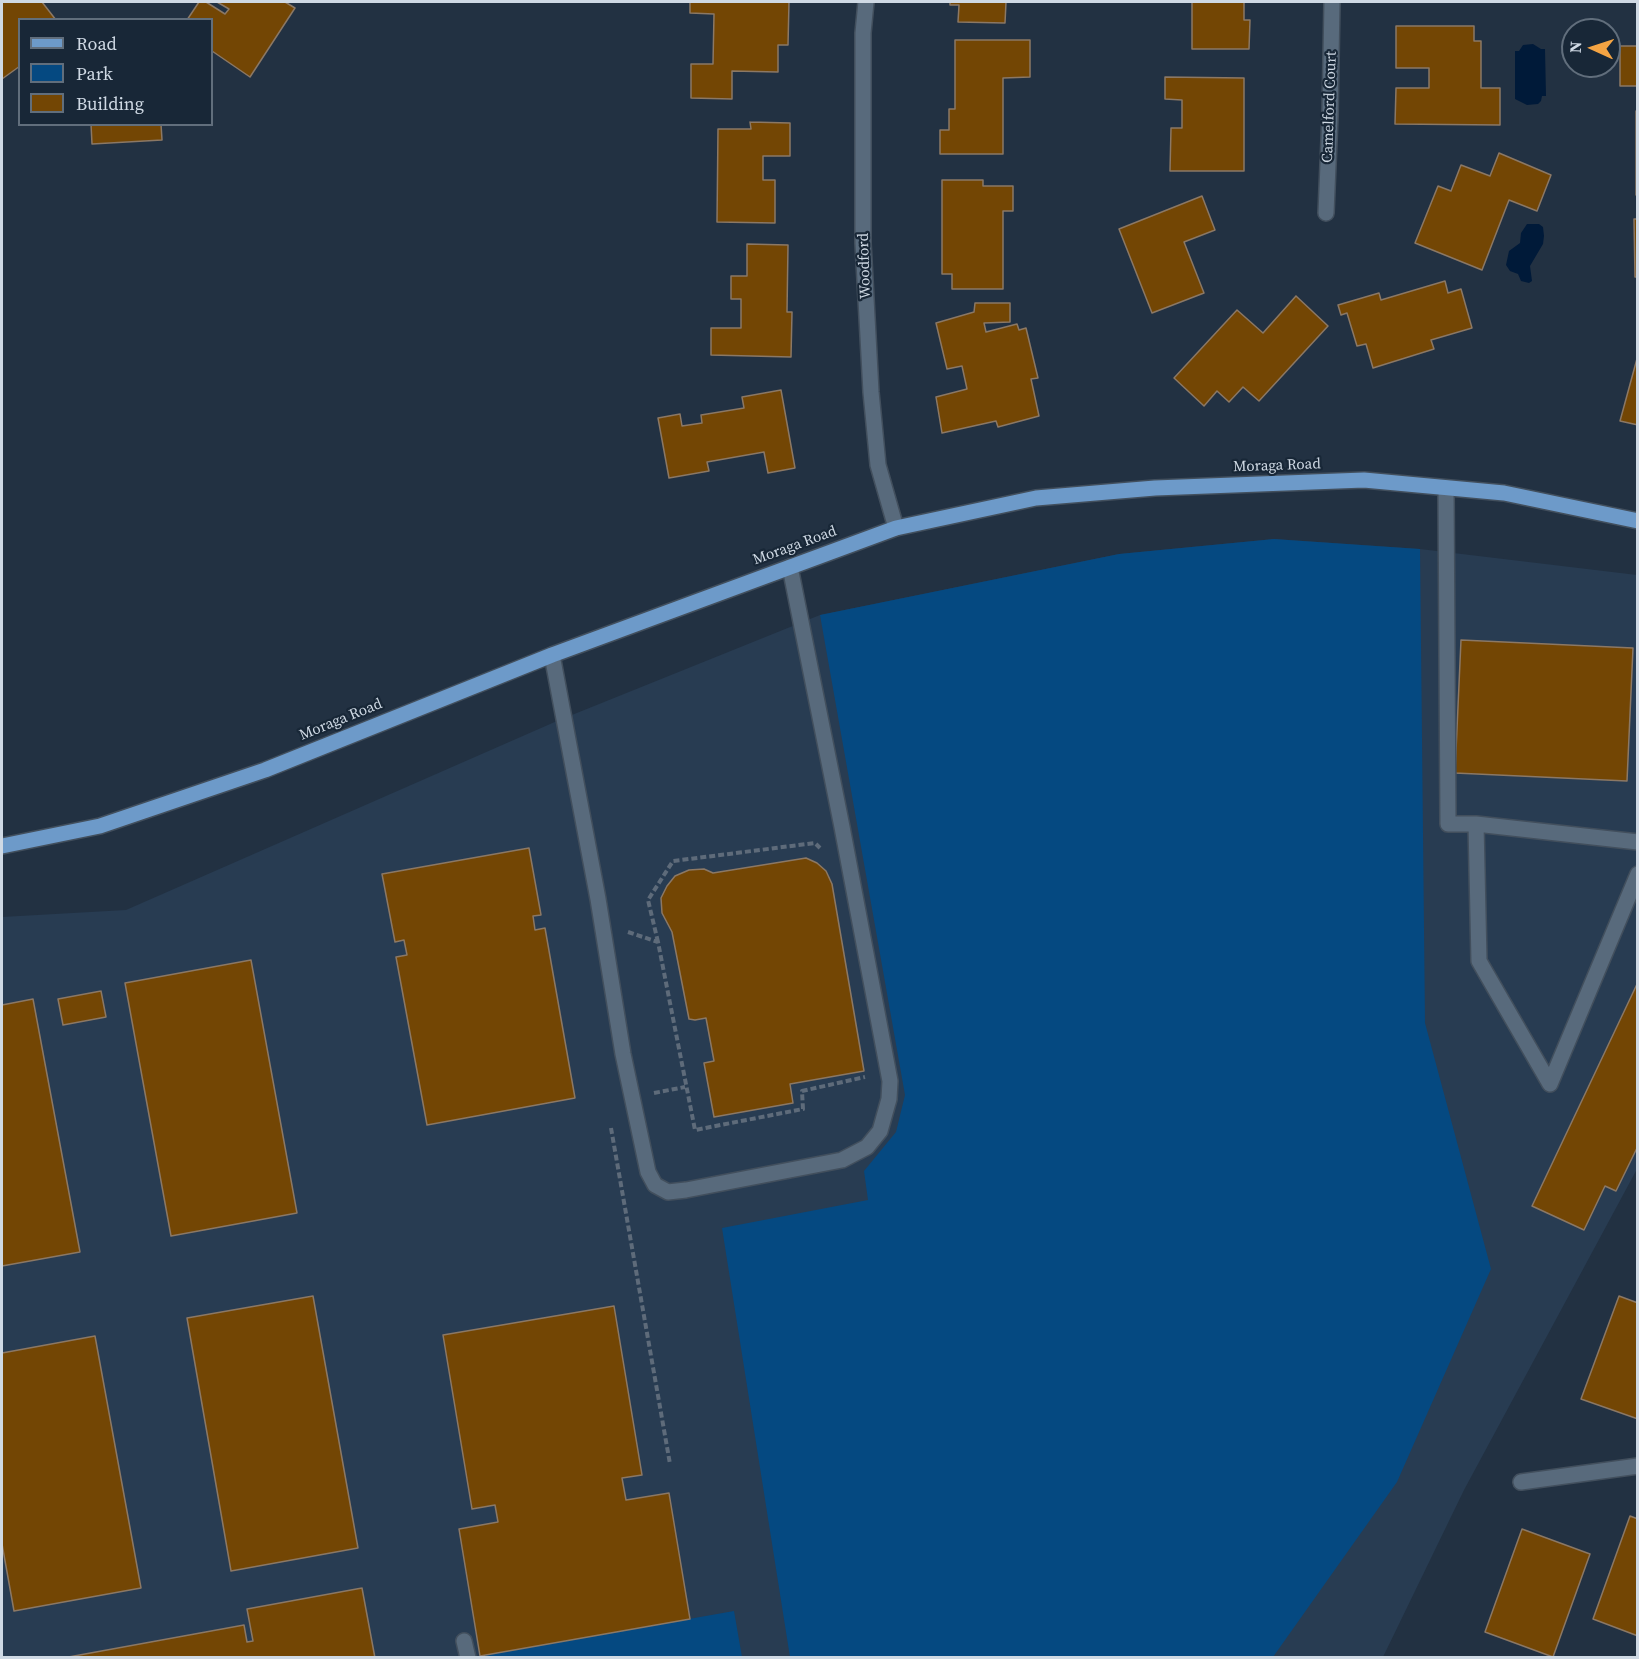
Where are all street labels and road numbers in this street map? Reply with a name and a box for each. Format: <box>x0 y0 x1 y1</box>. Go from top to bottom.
street label: Camelford Court <box>1319 51 1341 163</box>
street label: Woodford <box>855 233 875 299</box>
street label: Moraga Road <box>1233 455 1321 477</box>
street label: Moraga Road <box>751 523 839 569</box>
street label: Moraga Road <box>297 695 385 745</box>

